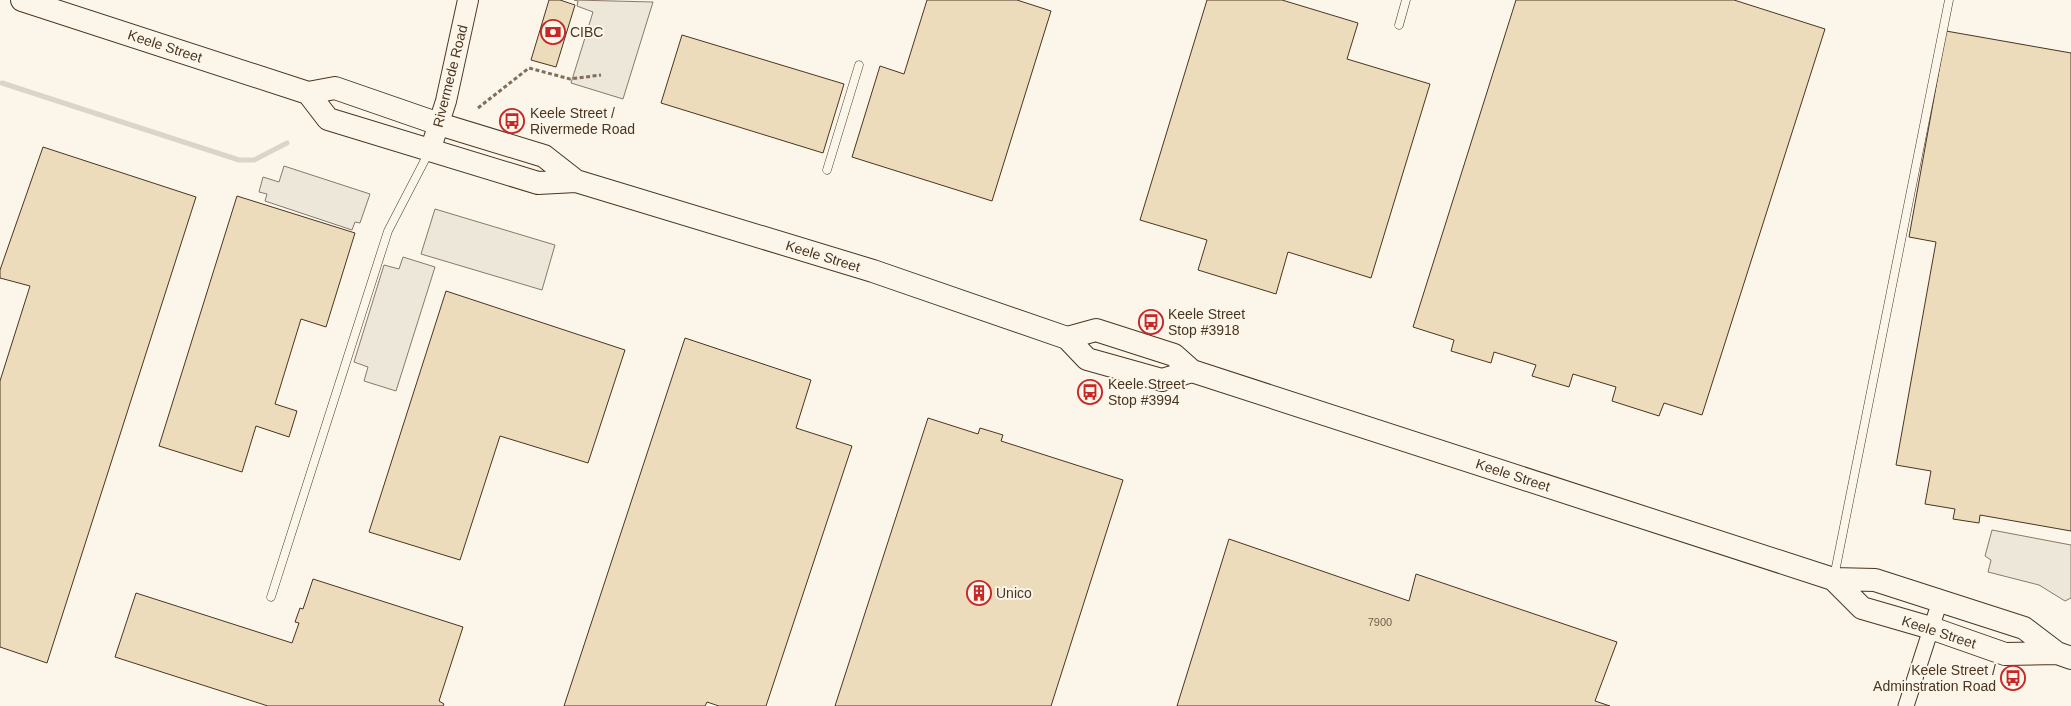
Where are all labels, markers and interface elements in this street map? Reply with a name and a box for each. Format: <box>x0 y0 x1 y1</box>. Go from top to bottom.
bank icon: CIBC <box>540 19 566 45</box>
street label: Rivermede Road <box>430 23 470 129</box>
place label: CIBC <box>570 24 603 40</box>
street label: Keele Street <box>126 26 204 66</box>
place label: Keele Street / Rivermede Road <box>530 105 635 137</box>
bus stop icon: Keele Street / Rivermede Road <box>499 108 525 134</box>
street label: Keele Street <box>784 237 862 275</box>
place label: Keele Street Stop #3918 <box>1168 306 1245 338</box>
bus stop icon: Keele Street Stop #3918 <box>1138 309 1164 335</box>
place label: Keele Street Stop #3994 <box>1108 376 1185 408</box>
bus stop icon: Keele Street Stop #3994 <box>1077 379 1103 405</box>
street label: Keele Street <box>1474 455 1552 495</box>
building icon: Unico <box>966 580 992 606</box>
place label: Unico <box>996 585 1032 601</box>
street label: Keele Street <box>1900 612 1978 652</box>
house number: 7900 <box>1368 616 1392 628</box>
place label: Keele Street / Adminstration Road <box>1873 662 1996 694</box>
bus stop icon: Keele Street / Adminstration Road <box>2000 665 2026 691</box>

